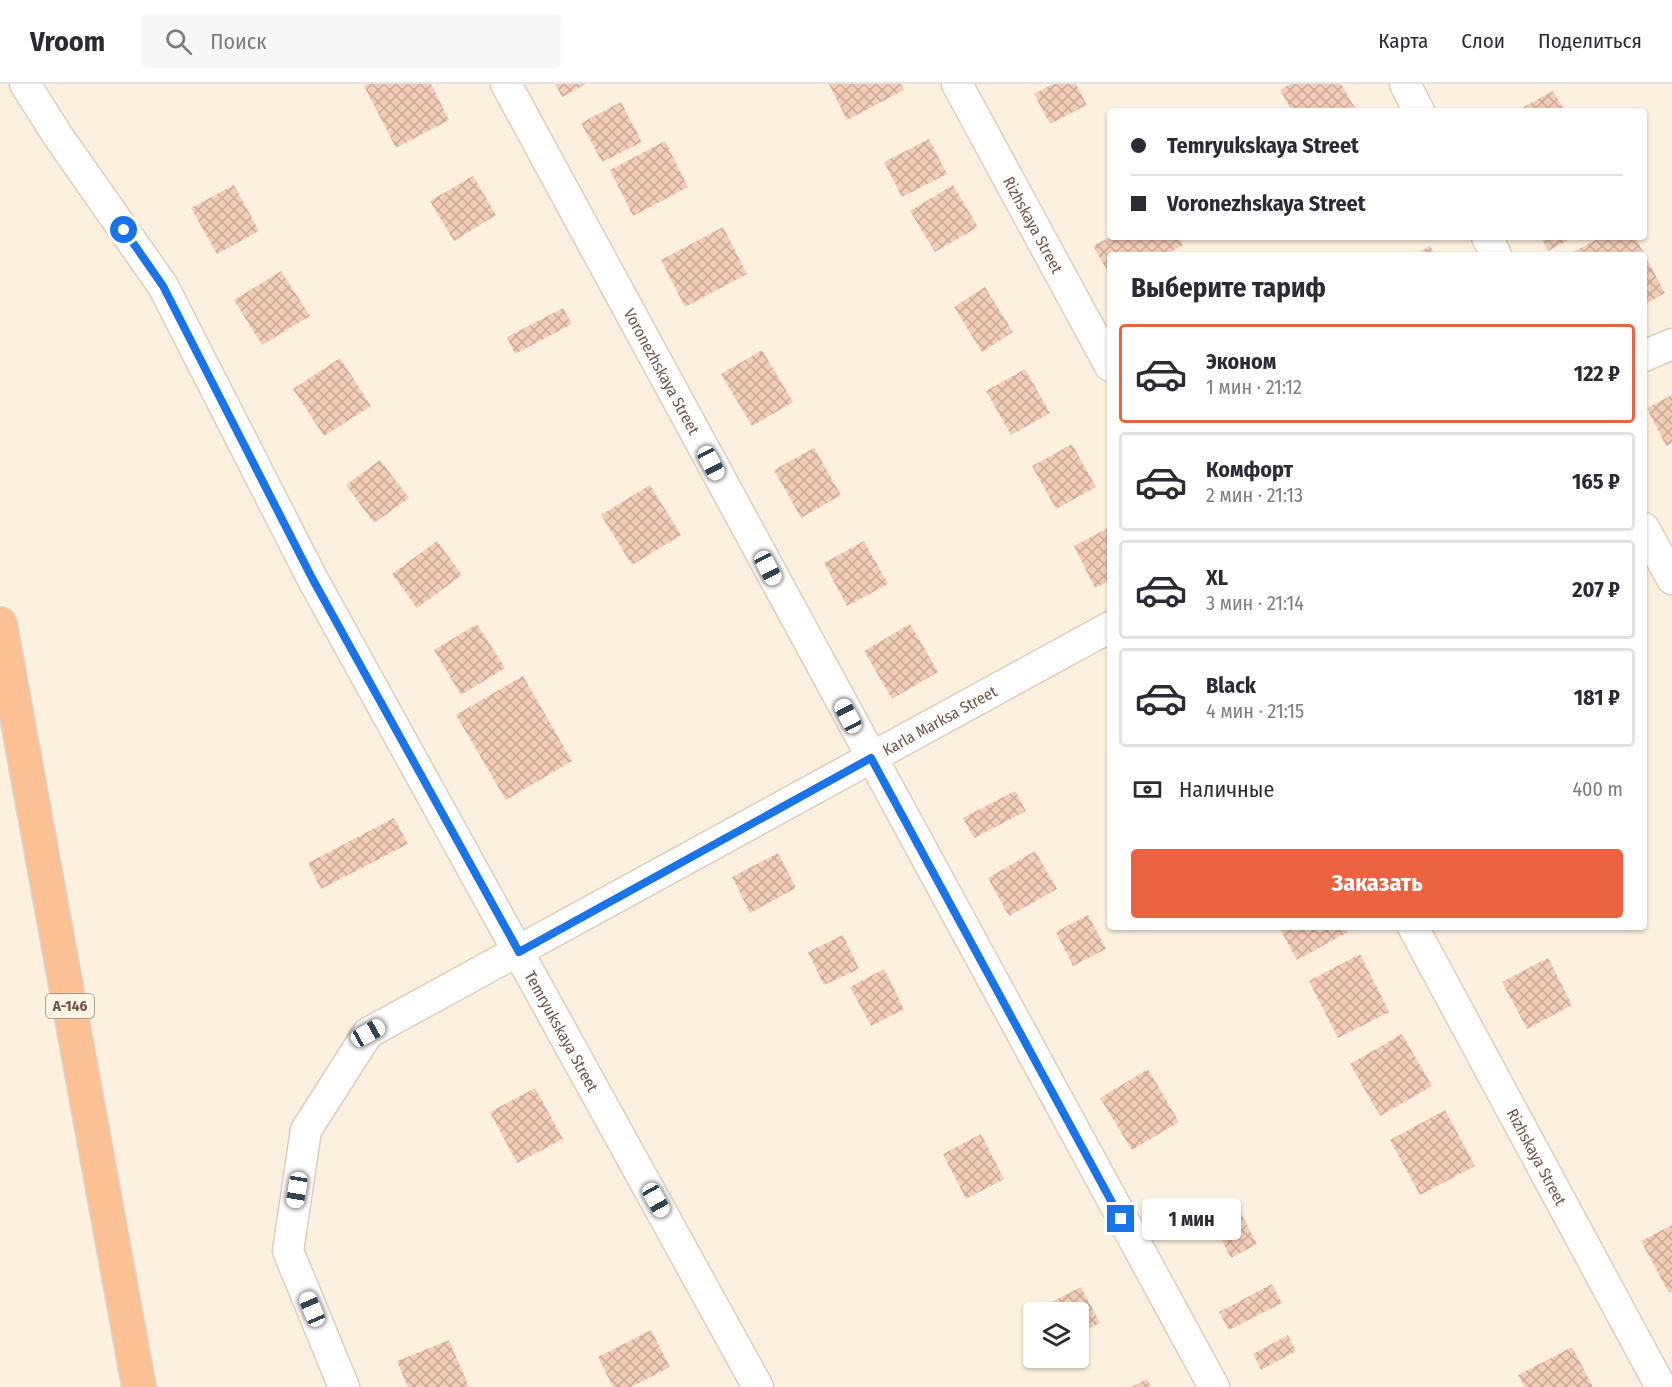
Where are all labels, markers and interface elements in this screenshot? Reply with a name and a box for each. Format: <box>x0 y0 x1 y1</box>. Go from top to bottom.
search box <box>141 14 561 68</box>
text: Vroom <box>30 25 105 58</box>
icon: search <box>162 25 195 58</box>
text: Поиск <box>210 28 267 55</box>
text: Карта <box>1378 28 1428 54</box>
text: Слои <box>1461 28 1505 54</box>
text: Поделиться <box>1538 28 1642 54</box>
text: Temryukskaya Street <box>1167 132 1359 159</box>
street label: Rizhskaya Street <box>999 173 1067 277</box>
text: Voronezhskaya Street <box>1167 190 1365 217</box>
route start <box>110 216 137 243</box>
text: Выберите тариф <box>1131 272 1326 304</box>
street label: Voronezhskaya Street <box>620 305 704 438</box>
icon: car <box>1134 347 1188 401</box>
text: Эконом <box>1206 348 1276 375</box>
text: 122 ₽ <box>1574 360 1620 387</box>
text: 1 мин · 21:12 <box>1206 375 1302 399</box>
car <box>695 443 727 483</box>
icon: car <box>1134 455 1188 509</box>
text: Комфорт <box>1206 456 1293 483</box>
text: 165 ₽ <box>1572 468 1620 495</box>
text: 2 мин · 21:13 <box>1206 483 1303 507</box>
car <box>752 548 784 588</box>
icon: car <box>1134 563 1188 617</box>
text: XL <box>1206 564 1228 591</box>
text: 207 ₽ <box>1572 576 1620 603</box>
text: 3 мин · 21:14 <box>1206 591 1304 615</box>
icon: car <box>1134 671 1188 725</box>
text: Black <box>1206 672 1256 699</box>
street label: Karla Marksa Street <box>879 681 1001 760</box>
text: 181 ₽ <box>1574 684 1620 711</box>
car <box>832 696 864 736</box>
text: 4 мин · 21:15 <box>1206 699 1304 723</box>
icon: cash <box>1131 773 1164 806</box>
text: Наличные <box>1179 776 1274 803</box>
text: 400 m <box>1572 777 1623 801</box>
button: Заказать <box>1131 849 1623 918</box>
street label: Temryukskaya Street <box>521 968 603 1096</box>
road number: А-146 <box>46 994 94 1018</box>
car <box>348 1016 388 1050</box>
street label: Rizhskaya Street <box>1503 1105 1571 1209</box>
car <box>285 1171 309 1209</box>
car <box>639 1180 673 1220</box>
callout: 1 мин <box>1142 1198 1241 1240</box>
route end <box>1107 1205 1134 1232</box>
text: 1 мин <box>1168 1207 1215 1231</box>
car <box>297 1289 327 1329</box>
map controls <box>1023 1302 1089 1368</box>
button: layers <box>1023 1302 1089 1368</box>

